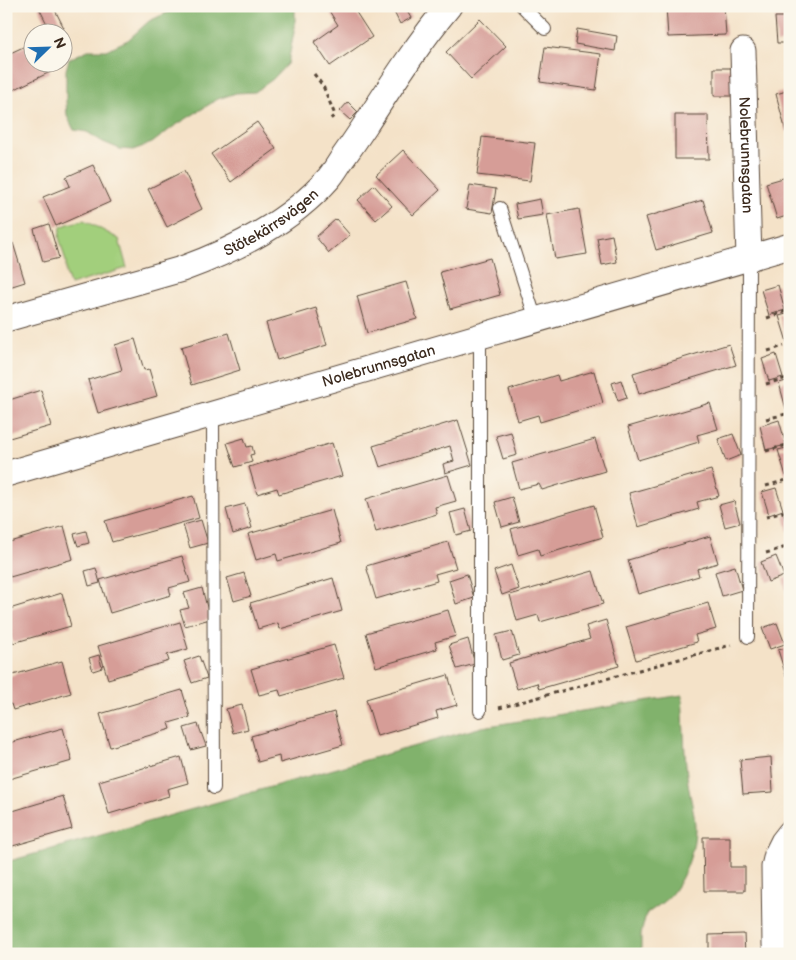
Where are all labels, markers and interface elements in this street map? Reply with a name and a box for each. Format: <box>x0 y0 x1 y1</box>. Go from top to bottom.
north arrow <box>22 22 72 72</box>
text: N <box>50 35 69 51</box>
street label: Nolebrunnsgatan <box>734 96 757 214</box>
street label: Stötekärrsvägen <box>221 185 323 261</box>
street label: Nolebrunnsgatan <box>320 341 438 392</box>

